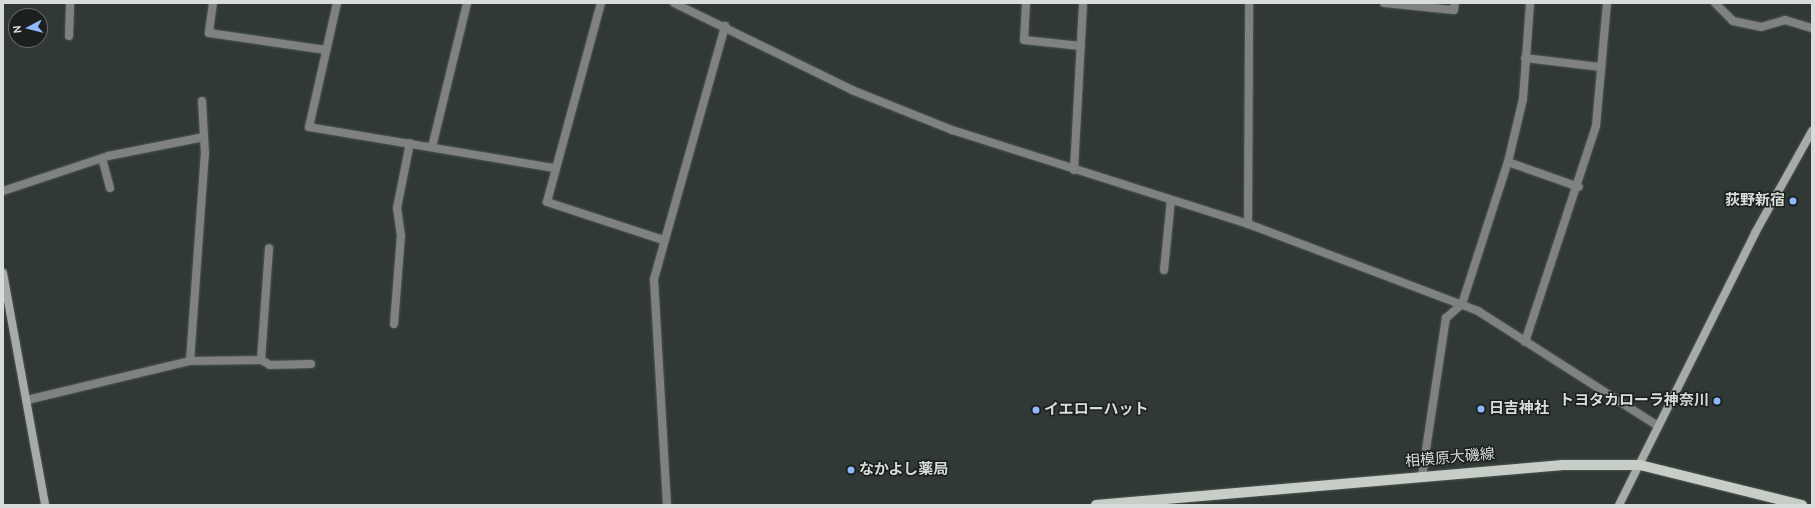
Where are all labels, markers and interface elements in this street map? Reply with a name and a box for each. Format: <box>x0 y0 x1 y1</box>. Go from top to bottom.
north arrow <box>8 8 48 48</box>
text: N <box>10 25 25 34</box>
place label: 荻野新宿 <box>1725 192 1785 210</box>
marker: 荻野新宿 <box>1788 196 1798 206</box>
place label: トヨタカローラ神奈川 <box>1559 392 1709 410</box>
marker: トヨタカローラ神奈川 <box>1712 396 1722 406</box>
place label: 日吉神社 <box>1489 400 1549 418</box>
place label: イエローハット <box>1044 401 1149 419</box>
marker: 日吉神社 <box>1476 404 1486 414</box>
marker: イエローハット <box>1031 405 1041 415</box>
street label: 相模原大磯線 <box>1404 445 1496 471</box>
place label: なかよし薬局 <box>859 461 949 479</box>
marker: なかよし薬局 <box>846 465 856 475</box>

